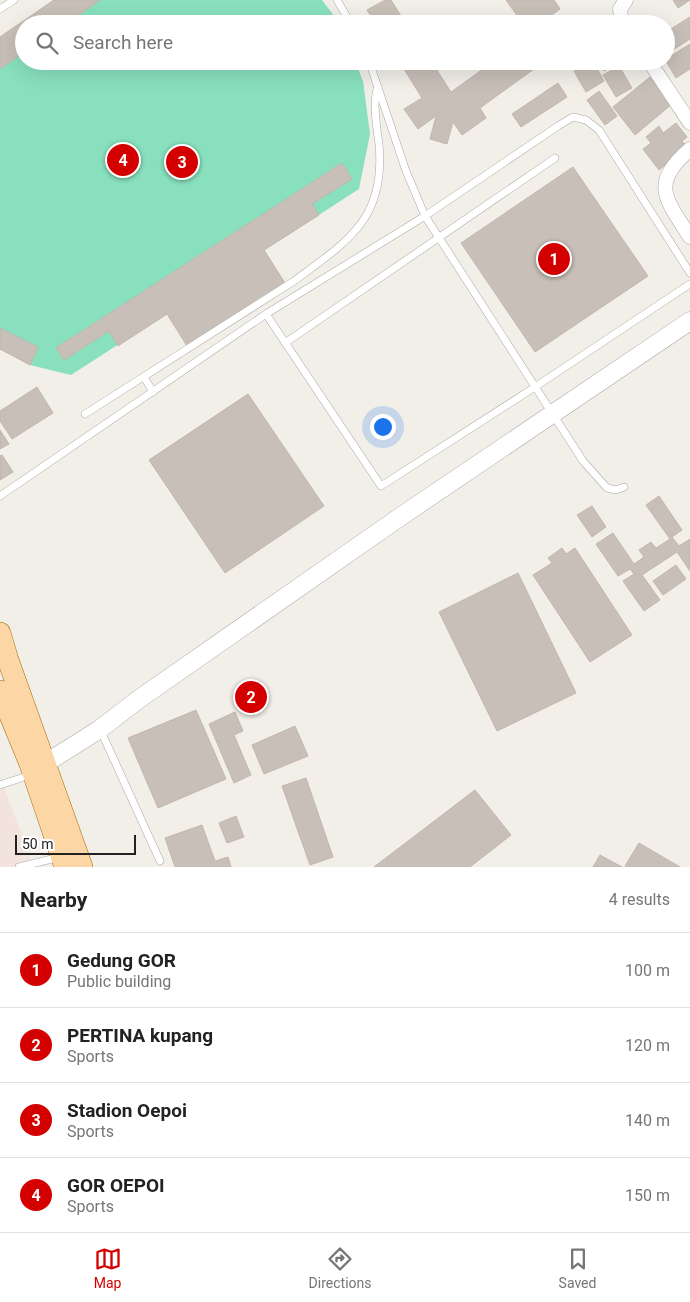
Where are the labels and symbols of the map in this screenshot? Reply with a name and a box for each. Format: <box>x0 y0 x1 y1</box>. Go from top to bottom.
pin: 4 <box>107 141 139 179</box>
pin: 3 <box>166 143 198 181</box>
pin: 1 <box>538 240 570 278</box>
your location <box>370 414 396 440</box>
pin: 2 <box>235 678 267 716</box>
scale bar <box>15 832 136 855</box>

